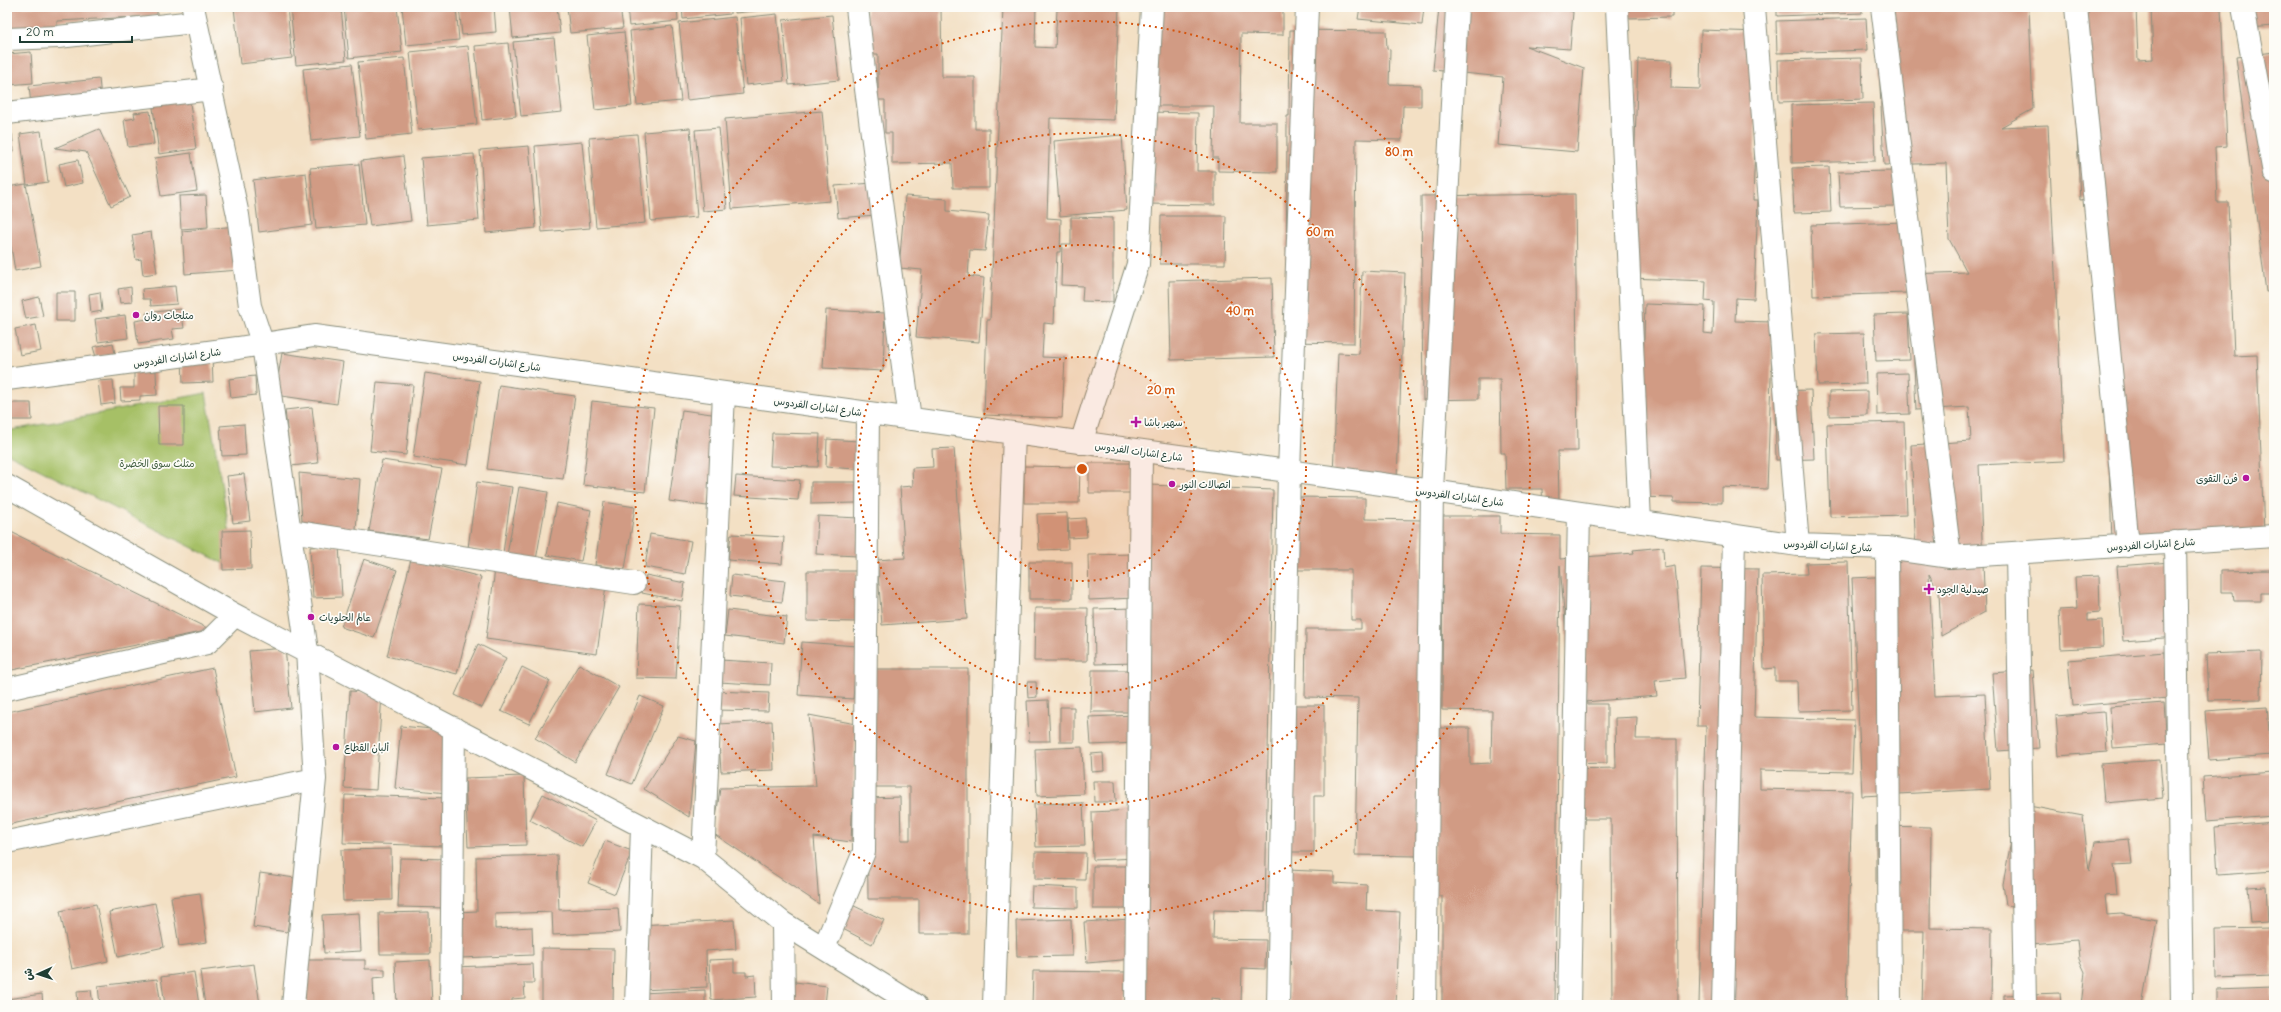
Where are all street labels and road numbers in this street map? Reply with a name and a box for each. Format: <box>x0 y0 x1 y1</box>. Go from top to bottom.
street label: شارع اشارات الفردوس <box>132 345 222 371</box>
street label: شارع اشارات الفردوس <box>452 349 542 375</box>
street label: شارع اشارات الفردوس <box>773 394 863 420</box>
street label: شارع اشارات الفردوس <box>1094 439 1184 465</box>
street label: شارع اشارات الفردوس <box>1415 484 1505 510</box>
street label: شارع اشارات الفردوس <box>2106 535 2196 555</box>
street label: شارع اشارات الفردوس <box>1783 537 1873 555</box>

